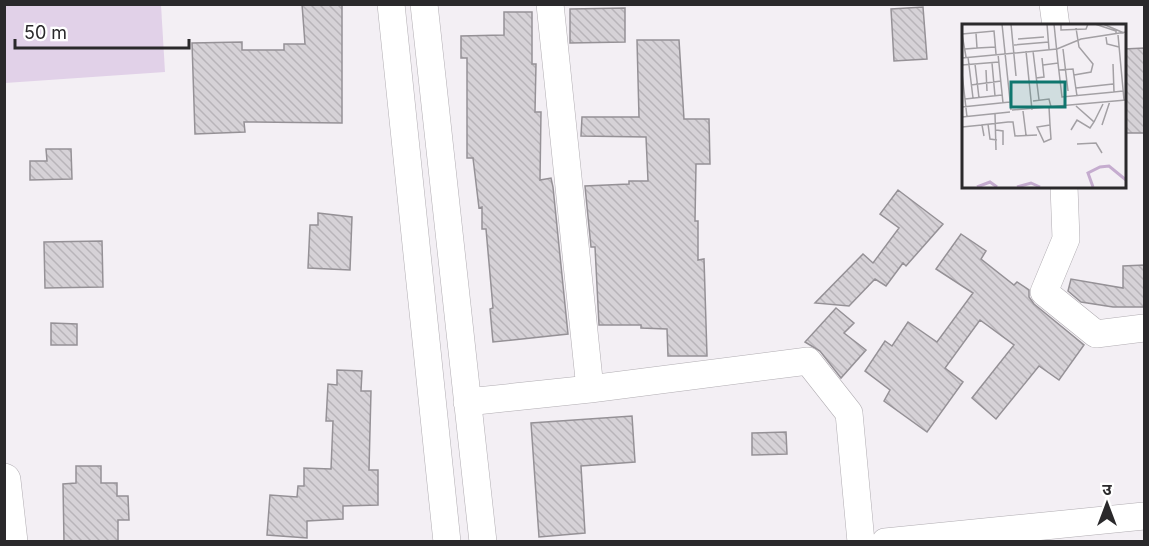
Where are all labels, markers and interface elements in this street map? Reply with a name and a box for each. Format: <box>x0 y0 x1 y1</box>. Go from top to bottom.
scale bar <box>15 12 189 50</box>
text: 50 m <box>24 22 67 43</box>
inset map <box>962 24 1125 188</box>
north arrow <box>1077 474 1137 534</box>
text: उ <box>1102 479 1112 499</box>

